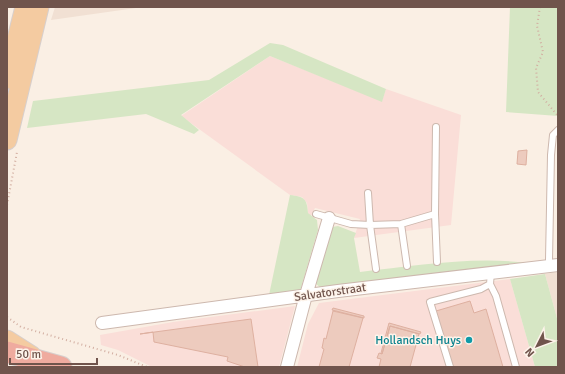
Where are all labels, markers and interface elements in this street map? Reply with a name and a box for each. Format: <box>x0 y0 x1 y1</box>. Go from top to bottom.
street label: Salvatorstraat <box>293 280 367 305</box>
north arrow <box>517 326 557 366</box>
place label: Hollandsch Huys <box>375 333 461 348</box>
marker: Hollandsch Huys <box>464 335 474 345</box>
scale bar <box>10 340 97 366</box>
text: N <box>523 345 537 360</box>
text: 50 m <box>16 347 41 362</box>

